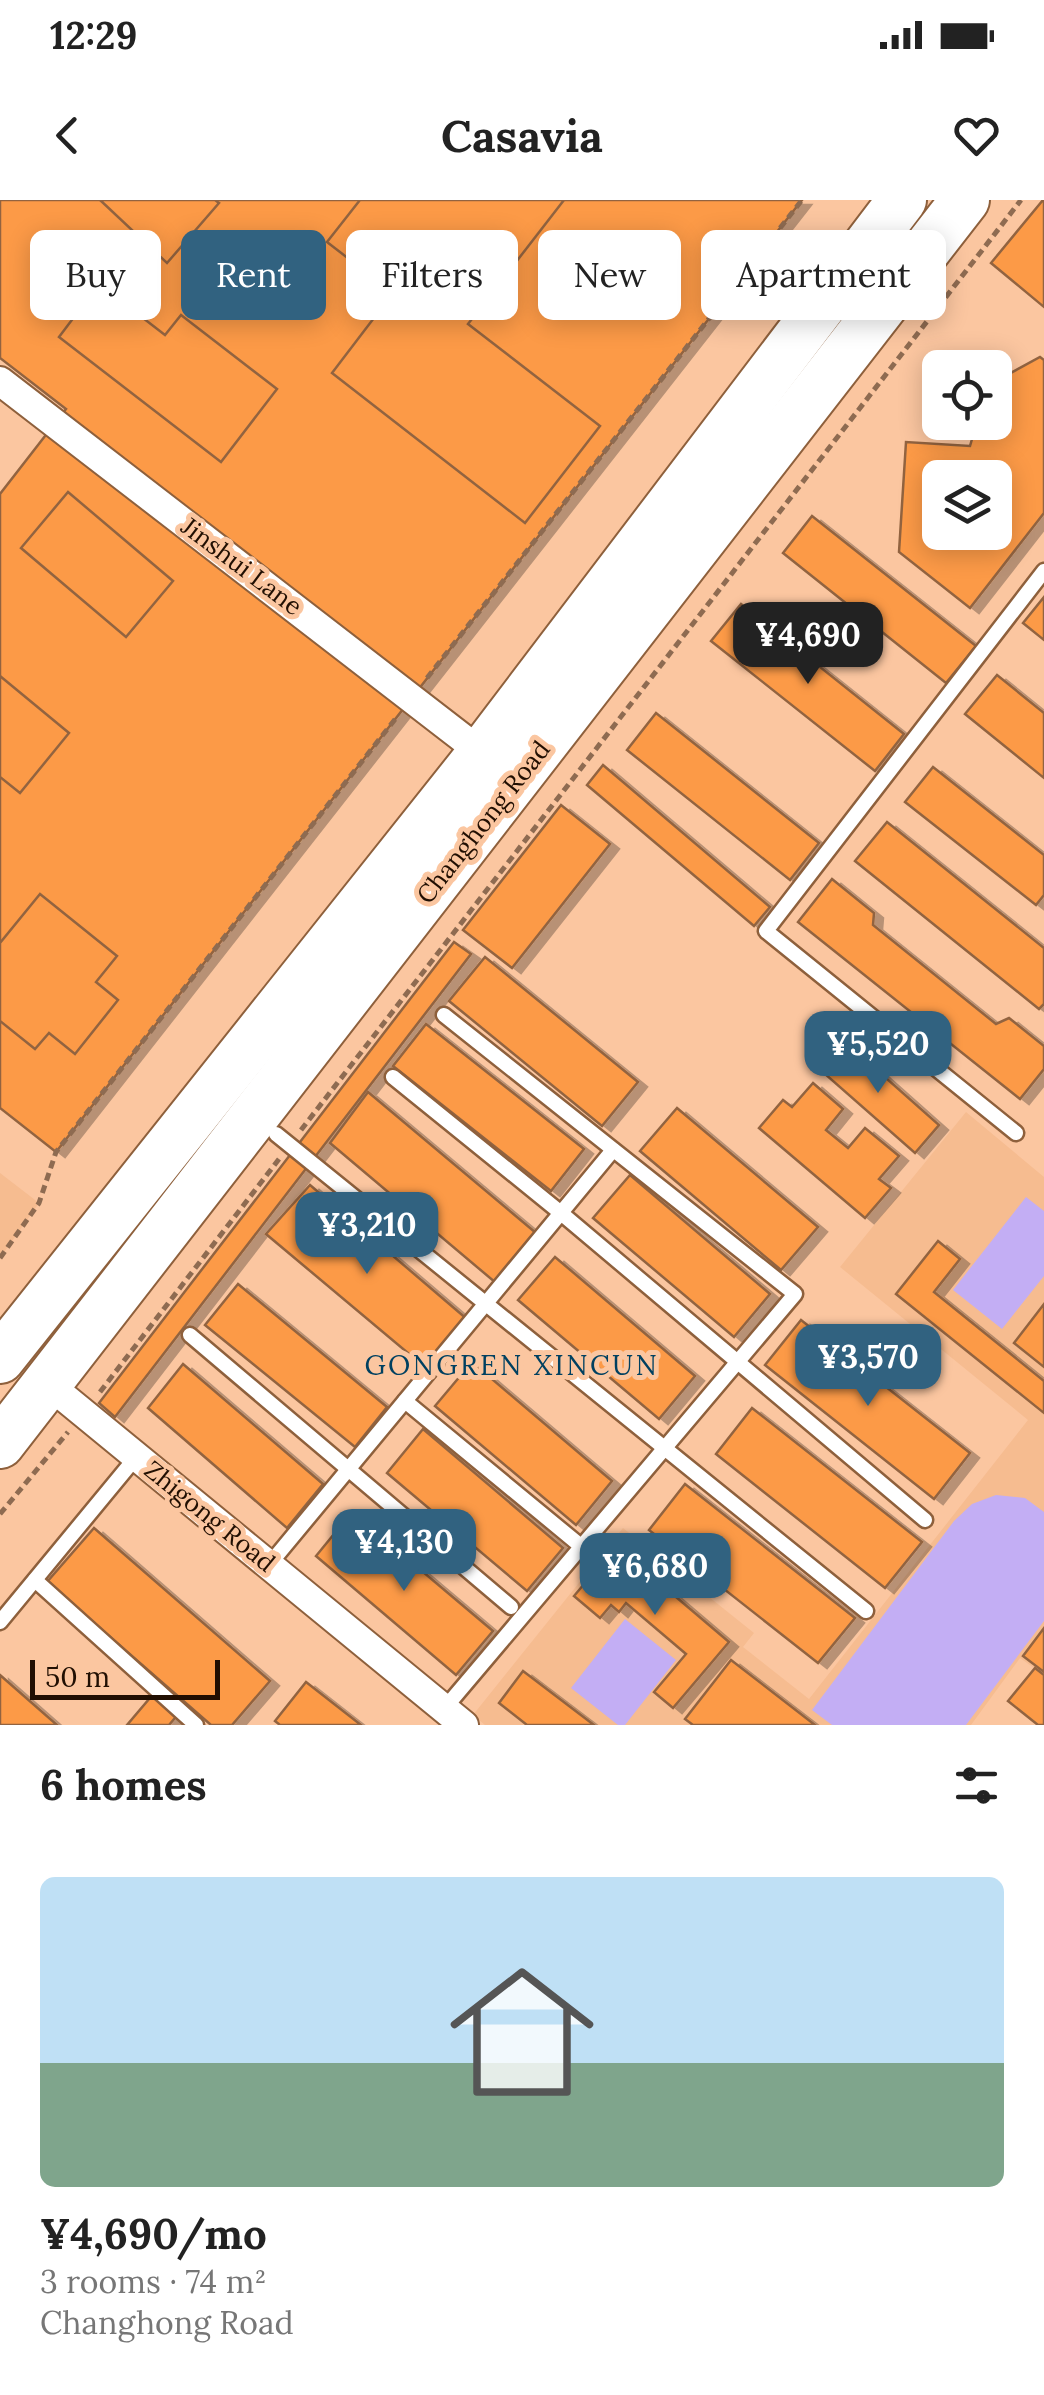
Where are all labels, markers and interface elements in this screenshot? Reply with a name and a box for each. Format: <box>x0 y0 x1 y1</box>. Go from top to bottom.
text: 12:29 <box>50 11 137 59</box>
text: Casavia <box>441 107 603 164</box>
icon: back <box>40 108 95 163</box>
icon: heart <box>949 108 1004 163</box>
chip: Buy <box>30 230 161 320</box>
chip: Rent <box>181 230 326 320</box>
chip: Filters <box>346 230 518 320</box>
chip: New <box>538 230 681 320</box>
chip: Apartment <box>701 230 946 320</box>
map controls <box>922 350 1012 550</box>
button: locate <box>922 350 1012 440</box>
button: layers <box>922 460 1012 550</box>
street label: Jinshui Lane <box>174 510 309 622</box>
pin: ¥4,690 <box>727 602 889 687</box>
text: ¥4,690 <box>755 614 861 655</box>
street label: Changhong Road <box>409 734 557 910</box>
pin: ¥5,520 <box>797 1011 959 1096</box>
text: ¥5,520 <box>826 1023 930 1064</box>
pin: ¥3,210 <box>286 1192 448 1277</box>
text: ¥3,210 <box>317 1204 417 1245</box>
pin: ¥3,570 <box>787 1324 949 1409</box>
text: ¥3,570 <box>817 1336 919 1377</box>
district label: GONGREN XINCUN <box>365 1347 659 1383</box>
street label: Zhigong Road <box>138 1453 282 1579</box>
pin: ¥4,130 <box>323 1509 485 1594</box>
text: ¥4,130 <box>354 1521 454 1562</box>
pin: ¥6,680 <box>574 1533 736 1618</box>
text: ¥6,680 <box>602 1545 708 1586</box>
scale bar <box>30 1655 220 1700</box>
text: 50 m <box>45 1659 110 1695</box>
text: 6 homes <box>40 1758 207 1812</box>
icon: filters <box>949 1758 1004 1813</box>
icon: home <box>432 1942 612 2122</box>
text: ¥4,690/mo <box>40 2207 267 2261</box>
text: 3 rooms · 74 m² <box>40 2261 267 2302</box>
text: Changhong Road <box>40 2302 294 2343</box>

